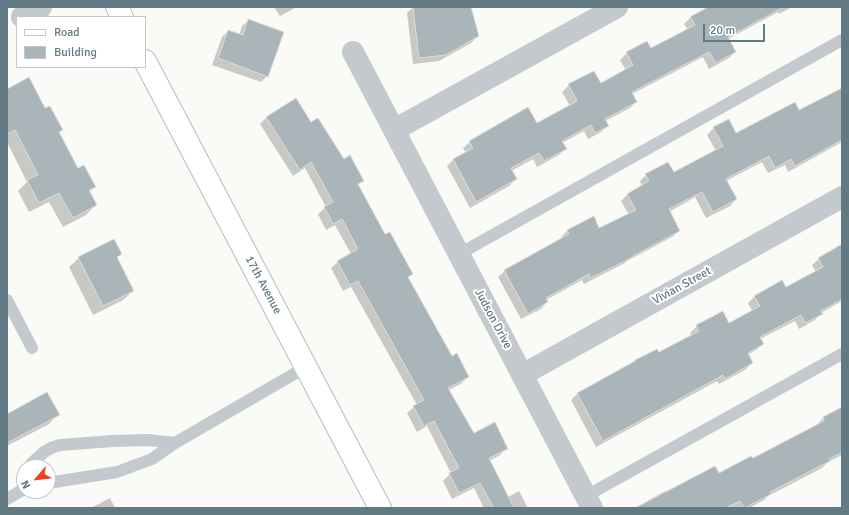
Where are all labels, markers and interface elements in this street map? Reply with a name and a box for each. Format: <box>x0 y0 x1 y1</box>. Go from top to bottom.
legend <box>16 16 146 68</box>
scale bar <box>705 16 767 42</box>
text: 20 m <box>710 23 735 38</box>
text: Road <box>54 25 80 40</box>
text: Building <box>54 45 97 60</box>
street label: 17th Avenue <box>242 253 284 317</box>
street label: Vivian Street <box>650 264 714 308</box>
street label: Judson Drive <box>471 287 515 351</box>
north arrow <box>16 459 56 499</box>
text: N <box>18 478 33 491</box>

